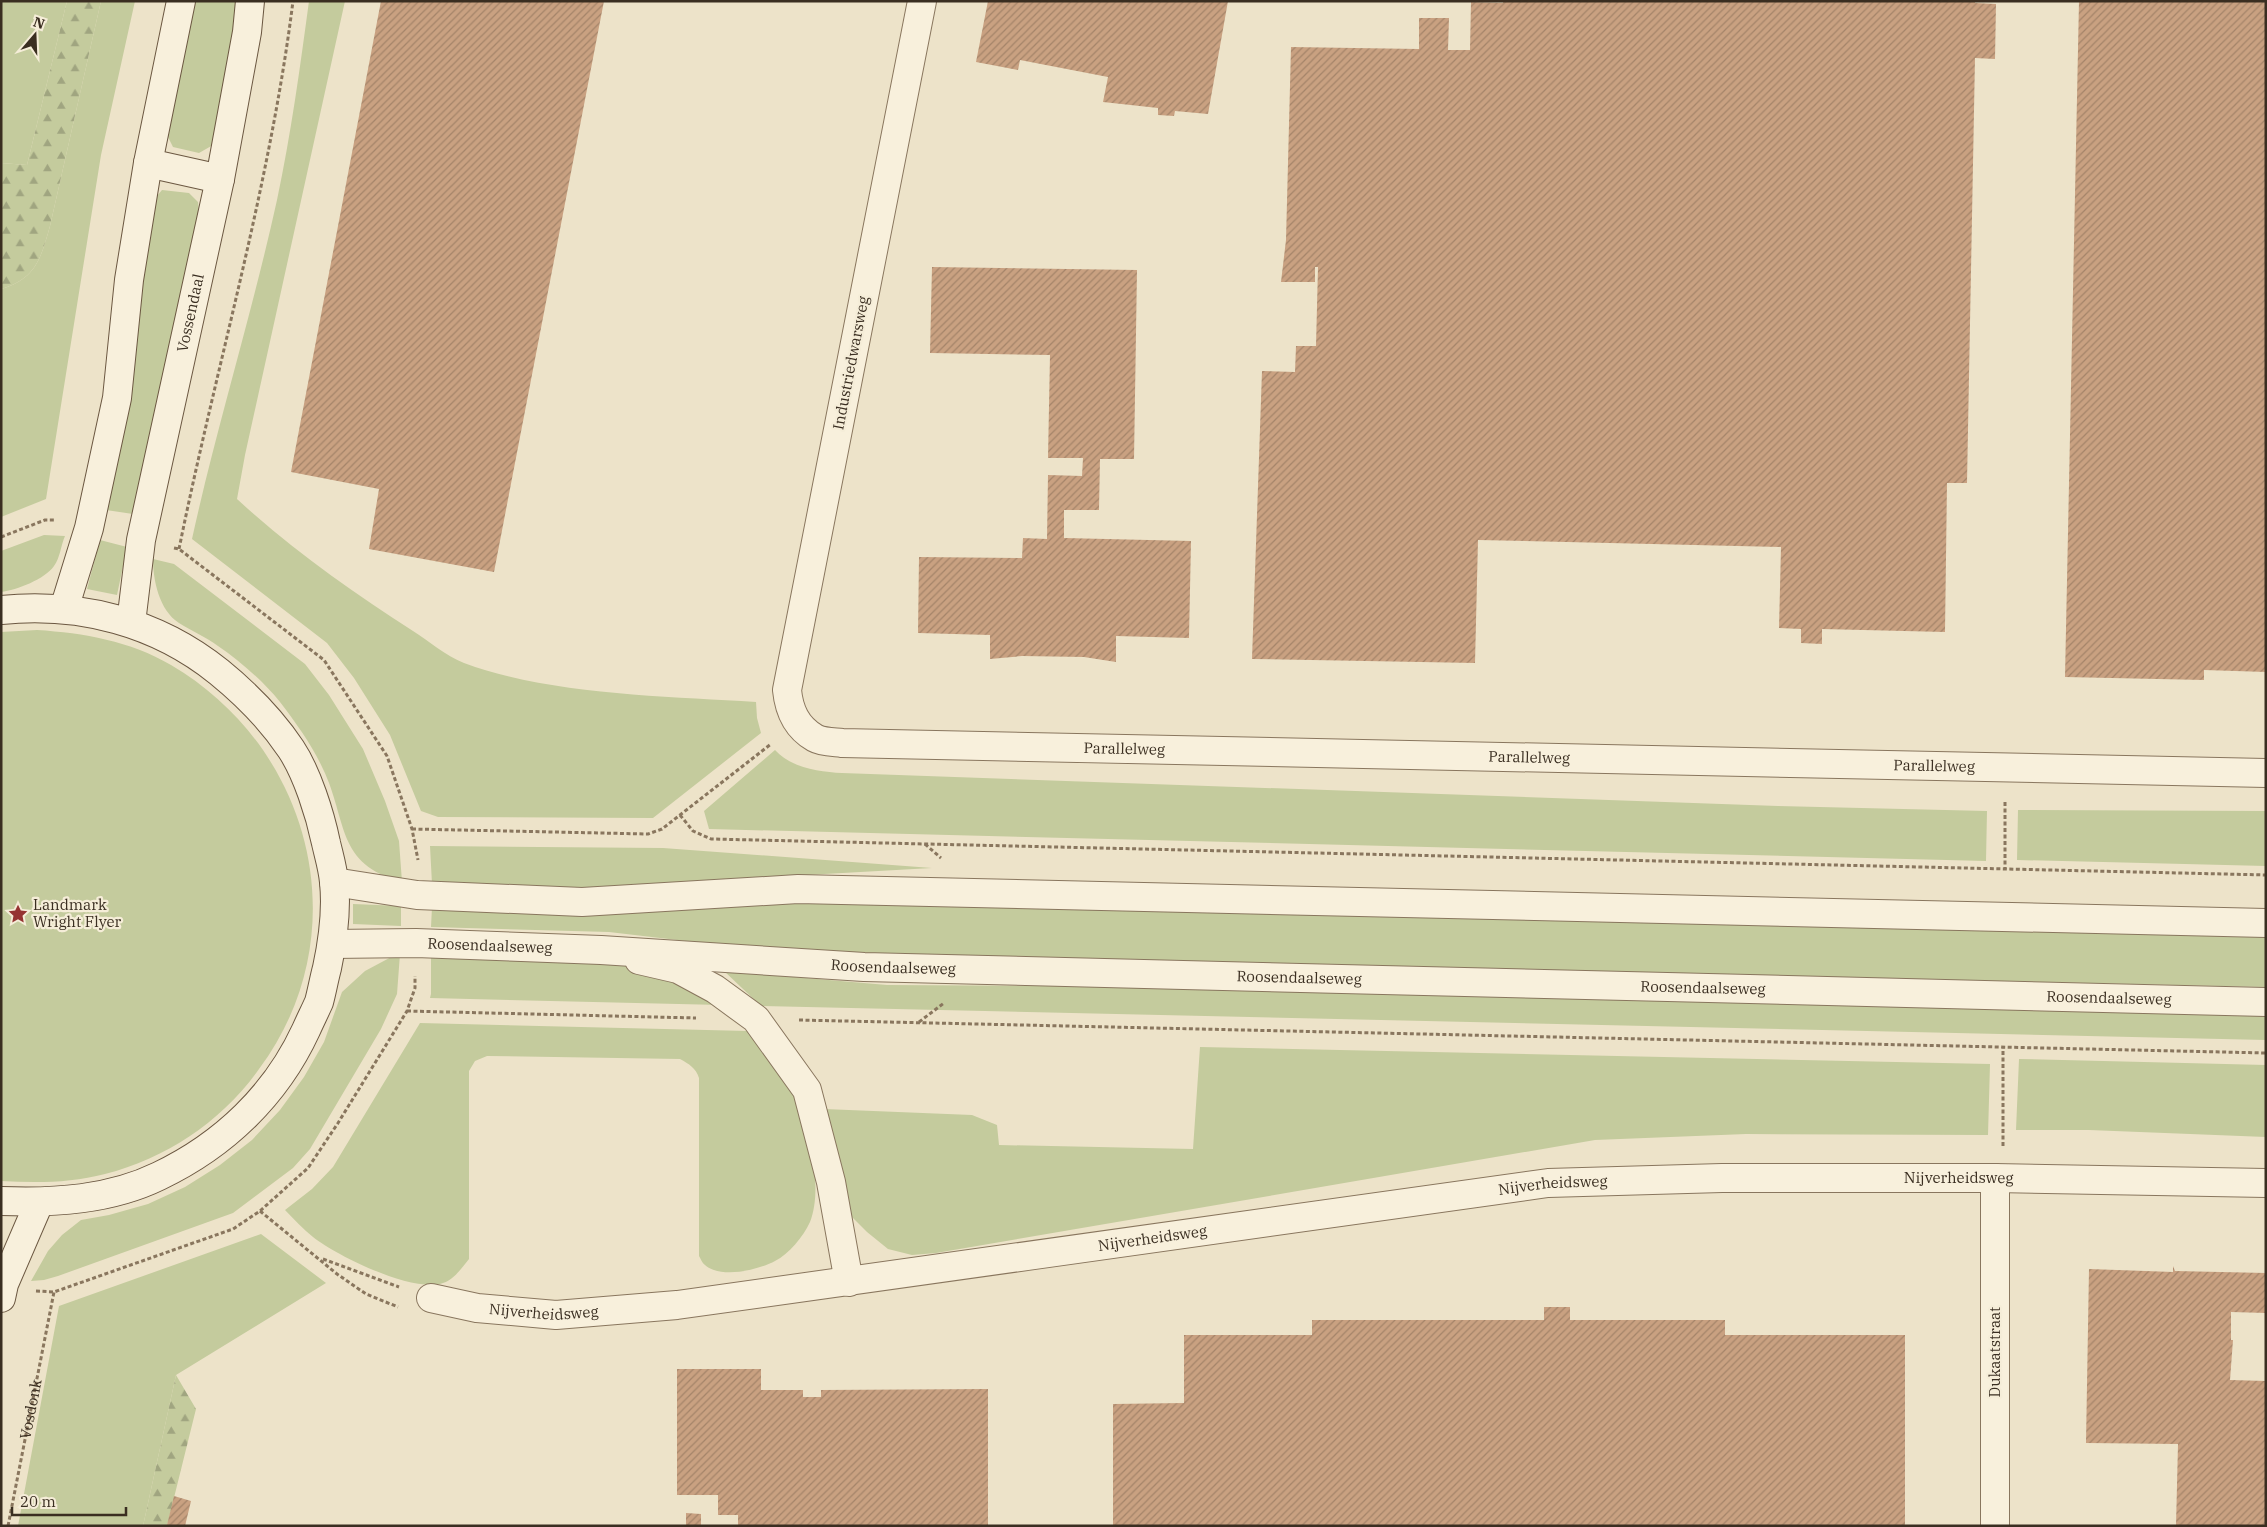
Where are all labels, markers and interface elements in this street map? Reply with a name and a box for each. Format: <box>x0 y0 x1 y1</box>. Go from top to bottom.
north arrow <box>10 10 60 60</box>
text: N <box>31 12 47 33</box>
street label: Vossendaal <box>172 272 208 354</box>
street label: Industriedwarsweg <box>828 294 873 431</box>
street label: Parallelweg <box>1083 738 1165 759</box>
street label: Parallelweg <box>1488 747 1570 767</box>
street label: Parallelweg <box>1893 755 1975 776</box>
place label: Landmark Wright Flyer <box>33 895 122 931</box>
place icon: Landmark Wright Flyer <box>7 903 29 925</box>
street label: Roosendaalseweg <box>427 933 553 957</box>
street label: Roosendaalseweg <box>830 955 956 978</box>
street label: Roosendaalseweg <box>1236 966 1362 988</box>
street label: Roosendaalseweg <box>1640 976 1766 999</box>
street label: Roosendaalseweg <box>2046 987 2172 1009</box>
street label: Nijverheidsweg <box>1904 1168 2014 1187</box>
street label: Nijverheidsweg <box>1497 1171 1608 1199</box>
street label: Nijverheidsweg <box>1097 1221 1208 1255</box>
street label: Nijverheidsweg <box>488 1299 599 1324</box>
street label: Dukaatstraat <box>1985 1307 2004 1397</box>
street label: Vosdonk <box>15 1377 46 1441</box>
scale bar <box>12 1484 126 1516</box>
text: 20 m <box>20 1492 56 1511</box>

